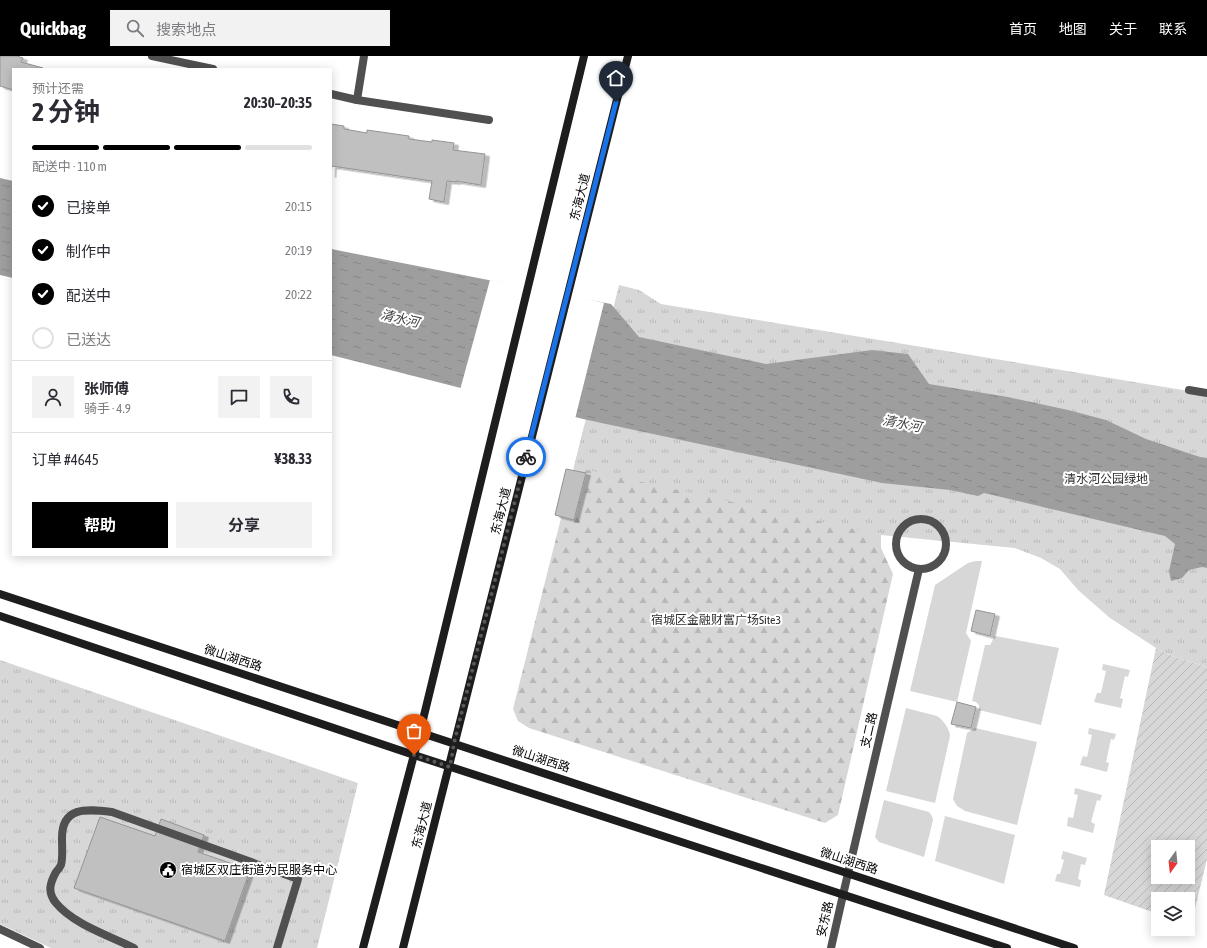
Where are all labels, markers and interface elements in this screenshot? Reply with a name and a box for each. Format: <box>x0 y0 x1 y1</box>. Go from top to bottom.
search box <box>110 10 390 46</box>
text: Quickbag <box>20 17 86 39</box>
icon: search <box>124 17 146 39</box>
text: 搜索地点 <box>156 21 216 38</box>
text: 首页 <box>1009 21 1037 37</box>
text: 地图 <box>1059 21 1087 37</box>
text: 关于 <box>1109 21 1137 37</box>
text: 联系 <box>1159 21 1187 37</box>
pin <box>599 61 633 102</box>
icon: home <box>605 67 627 89</box>
text: 预计还需 <box>32 81 84 96</box>
text: 20:30–20:35 <box>244 94 312 111</box>
text: 2 分钟 <box>32 97 100 127</box>
text: 配送中 · 110 m <box>32 159 107 174</box>
street label: 东海大道 <box>567 172 593 222</box>
icon: check <box>32 195 54 217</box>
text: 已接单 <box>66 199 111 216</box>
text: 20:15 <box>285 199 312 214</box>
icon: check <box>32 239 54 261</box>
text: 制作中 <box>66 243 111 260</box>
text: 20:19 <box>285 243 312 258</box>
icon: check <box>32 283 54 305</box>
text: 配送中 <box>66 287 111 304</box>
text: 20:22 <box>285 287 312 302</box>
water label: 清水河 <box>379 307 423 331</box>
text: 已送达 <box>66 331 111 348</box>
button: person <box>32 376 74 418</box>
button: chat <box>218 376 260 418</box>
button: phone <box>270 376 312 418</box>
text: 张师傅 <box>84 380 129 397</box>
text: 骑手 · 4.9 <box>84 401 131 416</box>
water label: 清水河 <box>881 412 925 435</box>
courier <box>506 437 546 477</box>
icon: bike <box>515 446 537 468</box>
text: ¥38.33 <box>274 450 312 467</box>
text: 订单 #4645 <box>32 451 99 468</box>
park label: 清水河公园绿地 <box>1064 472 1148 486</box>
street label: 东海大道 <box>488 486 514 536</box>
button: 帮助 <box>32 502 168 548</box>
button: 分享 <box>176 502 312 548</box>
park label: 宿城区金融财富广场Site3 <box>651 613 781 627</box>
street label: 微山湖西路 <box>202 642 264 674</box>
street label: 支二路 <box>858 711 880 749</box>
pin <box>397 714 431 755</box>
icon: bag <box>403 720 425 742</box>
street label: 微山湖西路 <box>510 743 572 775</box>
street label: 东海大道 <box>409 800 435 850</box>
north arrow <box>1151 840 1195 884</box>
map controls <box>1151 840 1195 936</box>
street label: 微山湖西路 <box>818 845 880 877</box>
public building icon: 宿城区双庄街道为民服务中心 <box>158 860 178 880</box>
place label: 宿城区双庄街道为民服务中心 <box>181 863 337 877</box>
button: layers <box>1151 892 1195 936</box>
street label: 安东路 <box>814 900 836 938</box>

